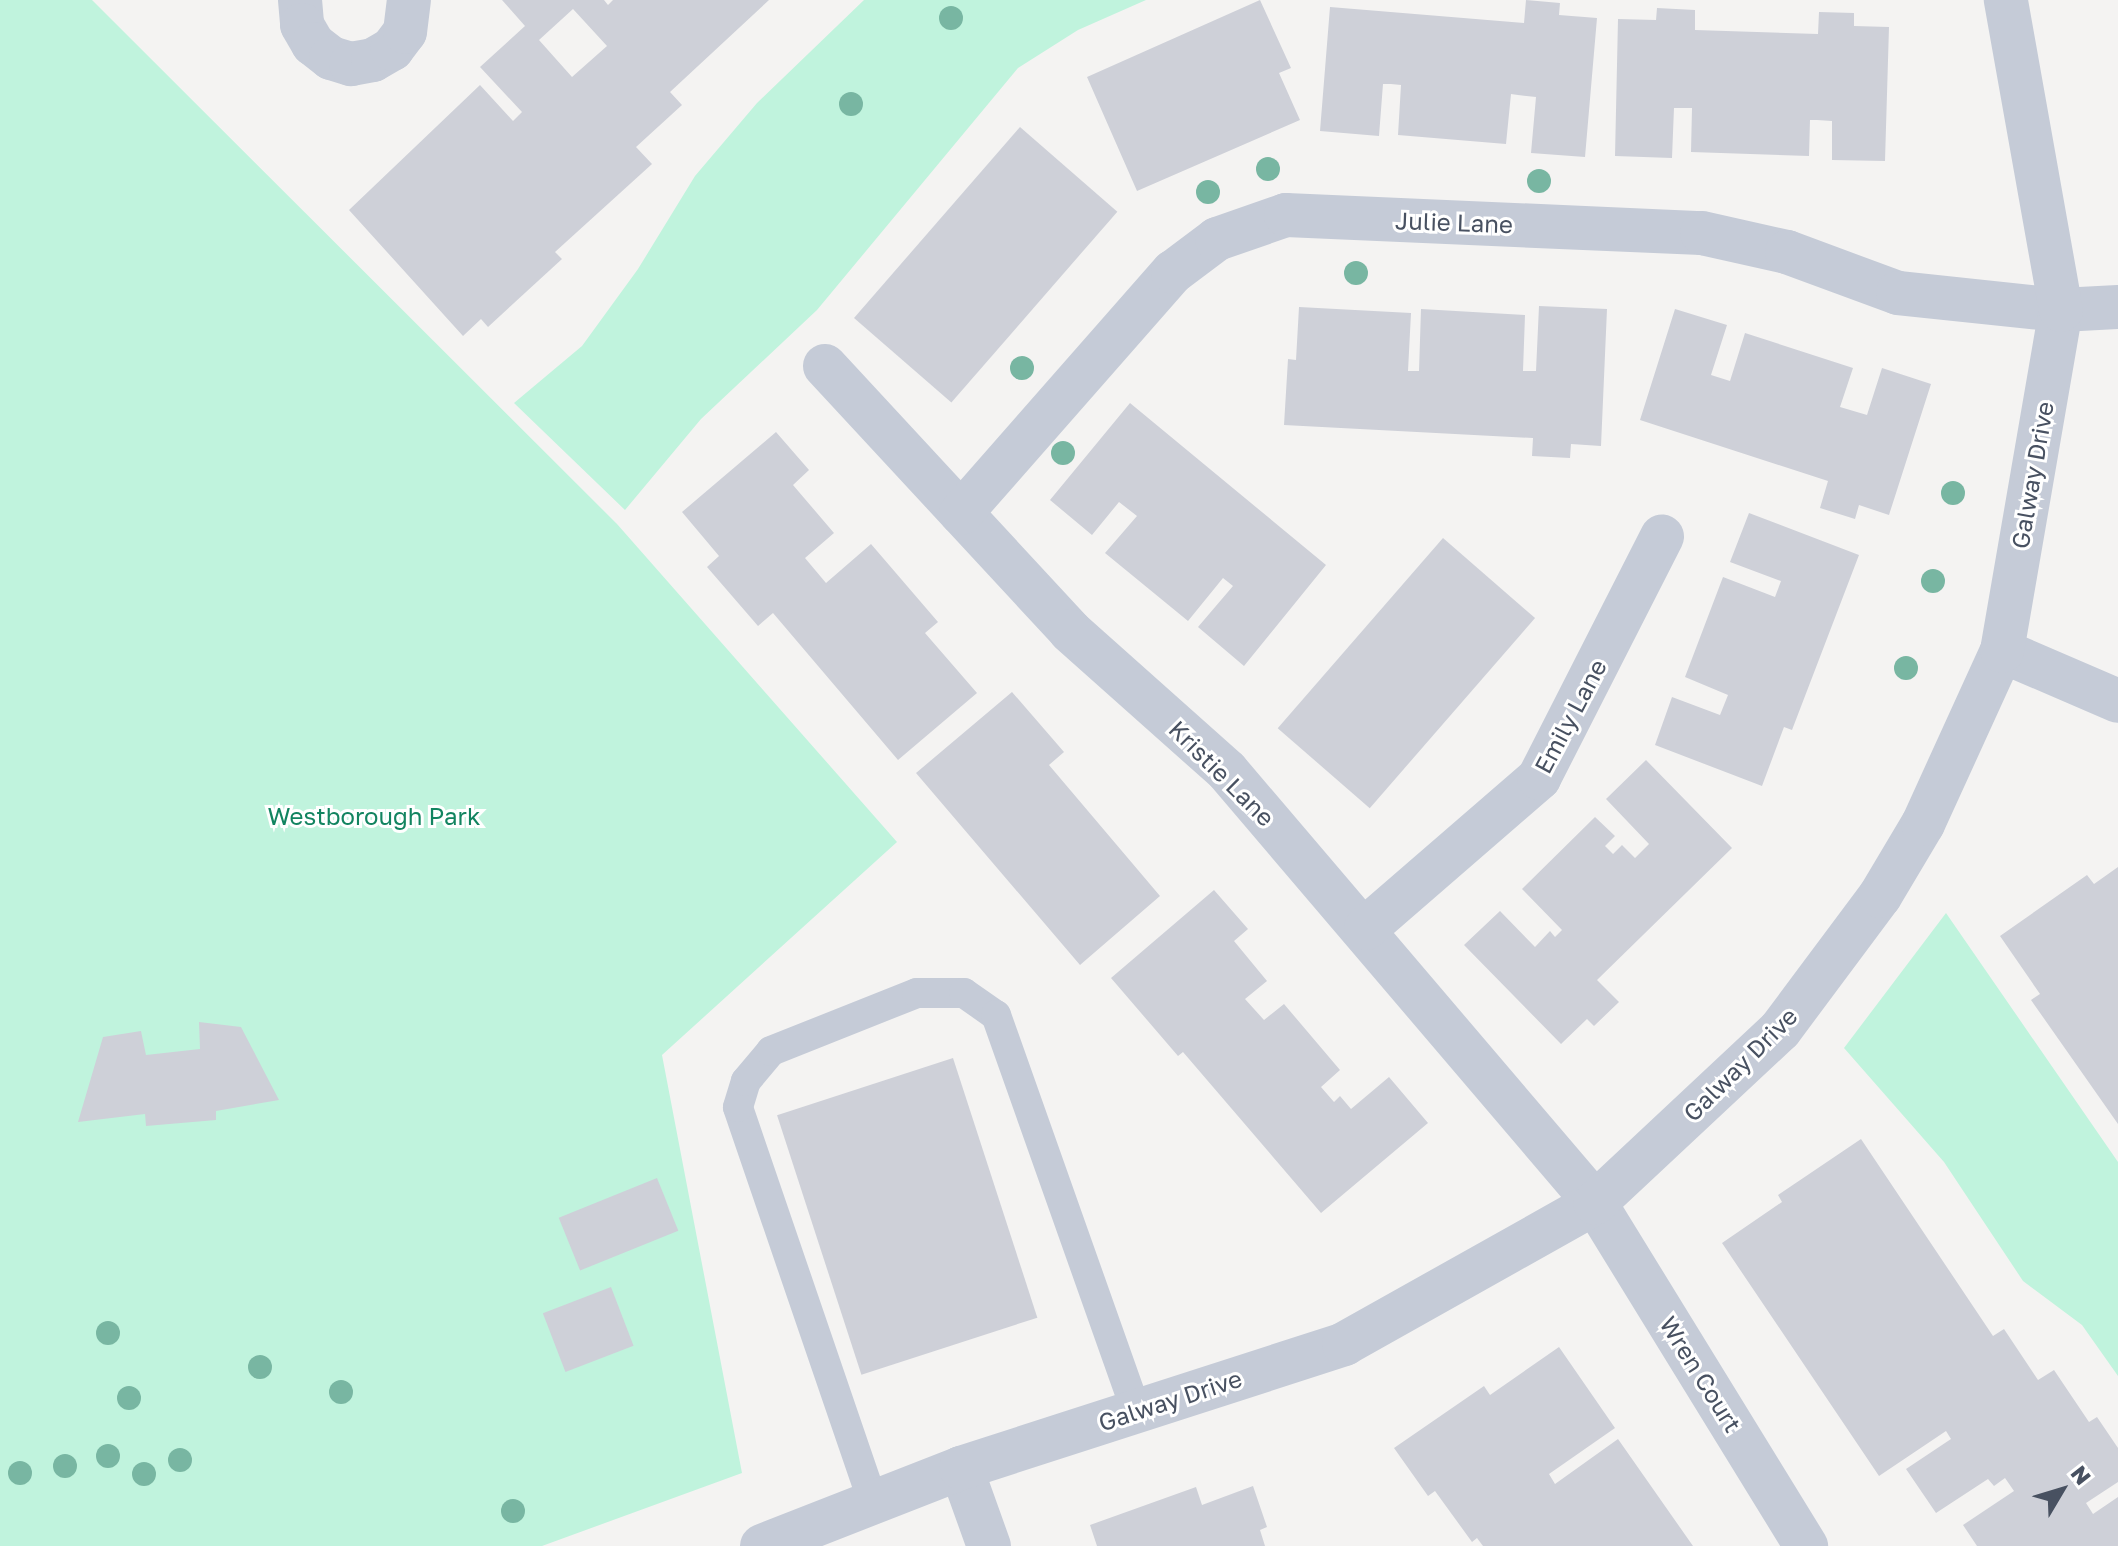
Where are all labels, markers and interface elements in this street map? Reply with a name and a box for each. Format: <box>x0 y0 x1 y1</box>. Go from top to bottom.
street label: Julie Lane <box>1395 206 1513 238</box>
street label: Galway Drive <box>2005 399 2059 551</box>
street label: Emily Lane <box>1528 654 1612 778</box>
street label: Kristie Lane <box>1163 714 1281 832</box>
park label: Westborough Park <box>268 802 480 830</box>
street label: Galway Drive <box>1677 1001 1803 1127</box>
street label: Wren Court <box>1654 1311 1748 1437</box>
street label: Galway Drive <box>1095 1363 1245 1437</box>
north arrow <box>2022 1450 2102 1530</box>
text: N <box>2066 1460 2097 1490</box>

